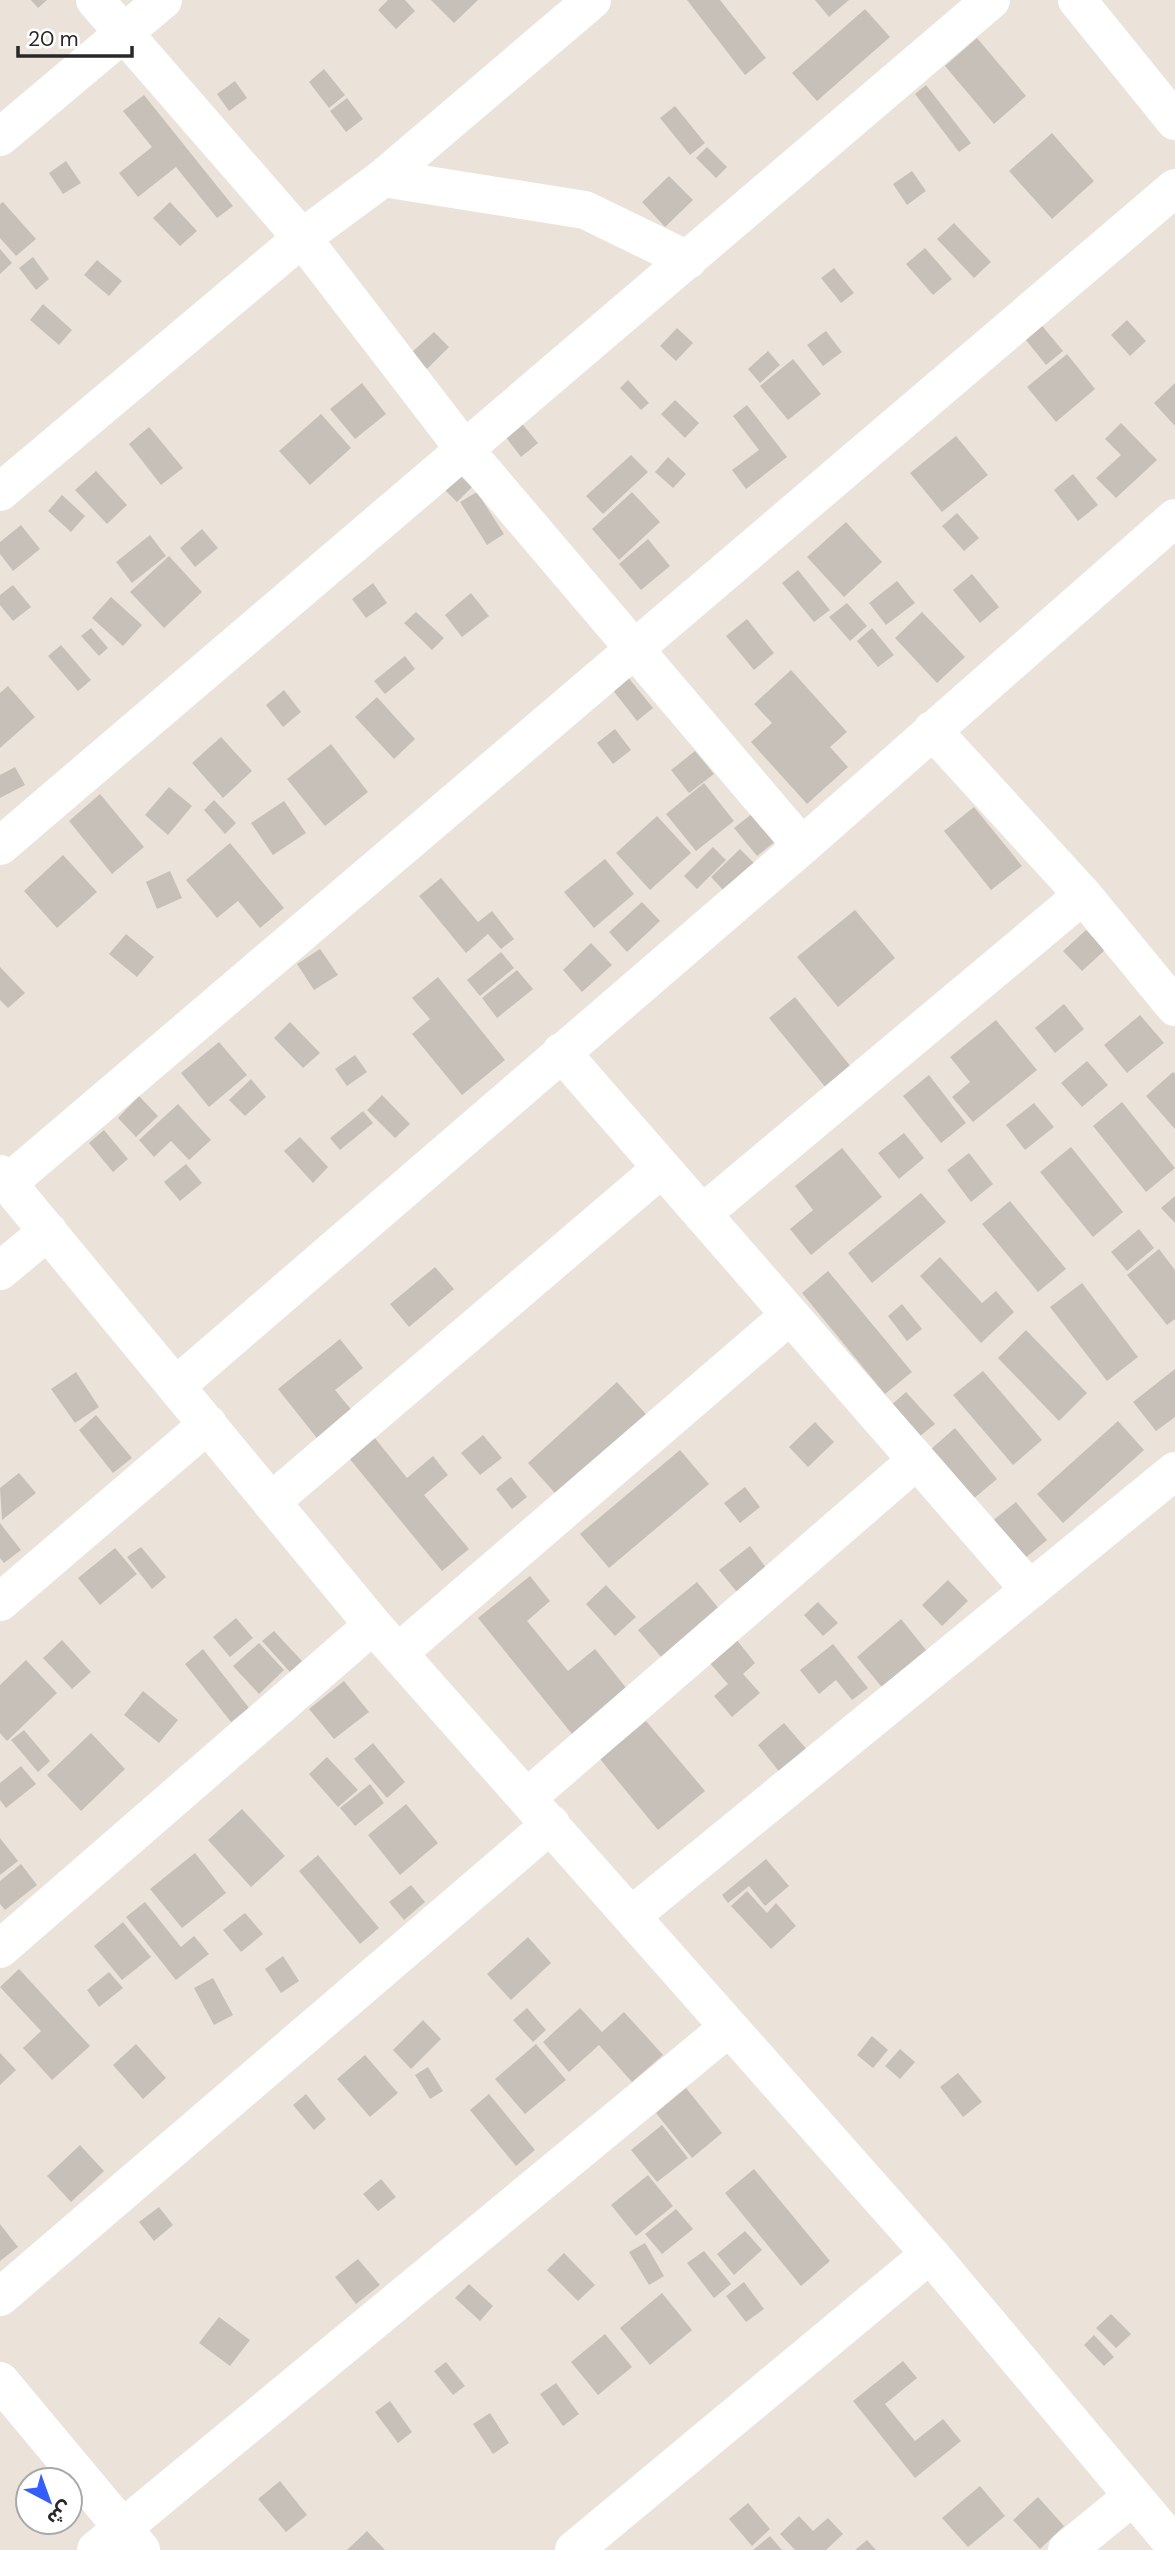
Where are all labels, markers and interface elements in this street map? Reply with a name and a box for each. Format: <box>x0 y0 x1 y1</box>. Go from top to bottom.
scale bar <box>18 14 131 58</box>
text: 20 m <box>28 25 79 53</box>
north arrow <box>14 2466 84 2536</box>
text: ش <box>42 2495 78 2531</box>

